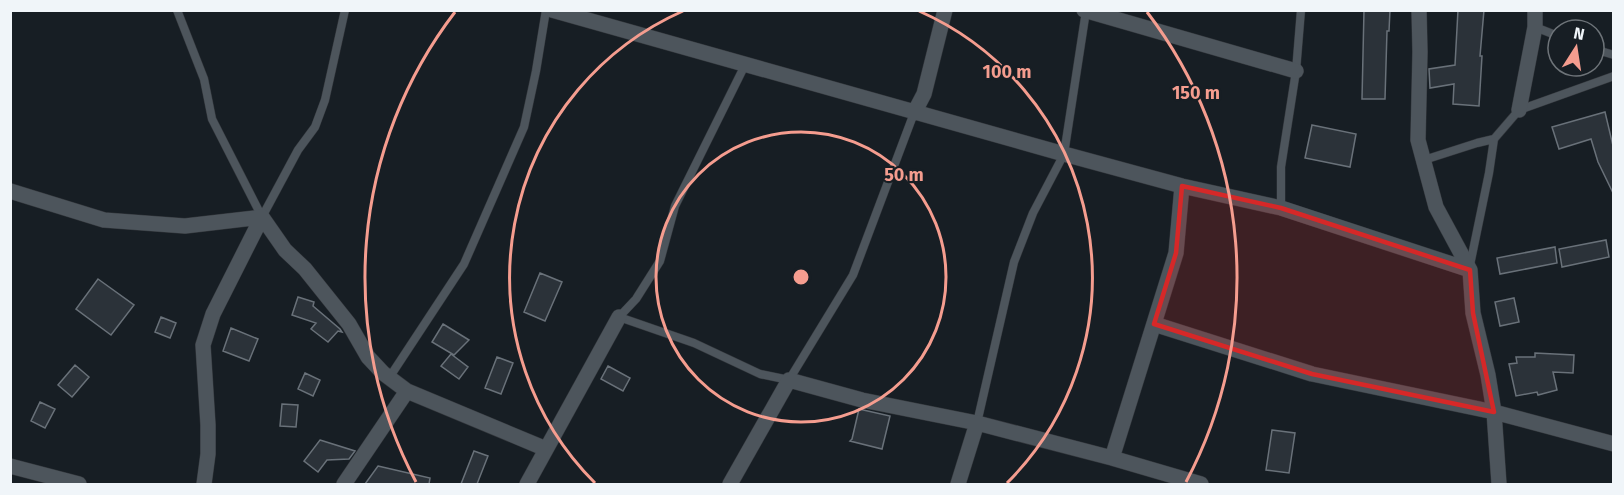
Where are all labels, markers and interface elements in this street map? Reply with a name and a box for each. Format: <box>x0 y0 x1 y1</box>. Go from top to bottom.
north arrow <box>1546 18 1606 78</box>
text: N <box>1572 23 1586 44</box>
text: 100 m <box>983 61 1031 83</box>
text: 150 m <box>1172 82 1220 104</box>
text: 50 m <box>884 164 924 186</box>
centre of rings <box>791 267 811 287</box>

